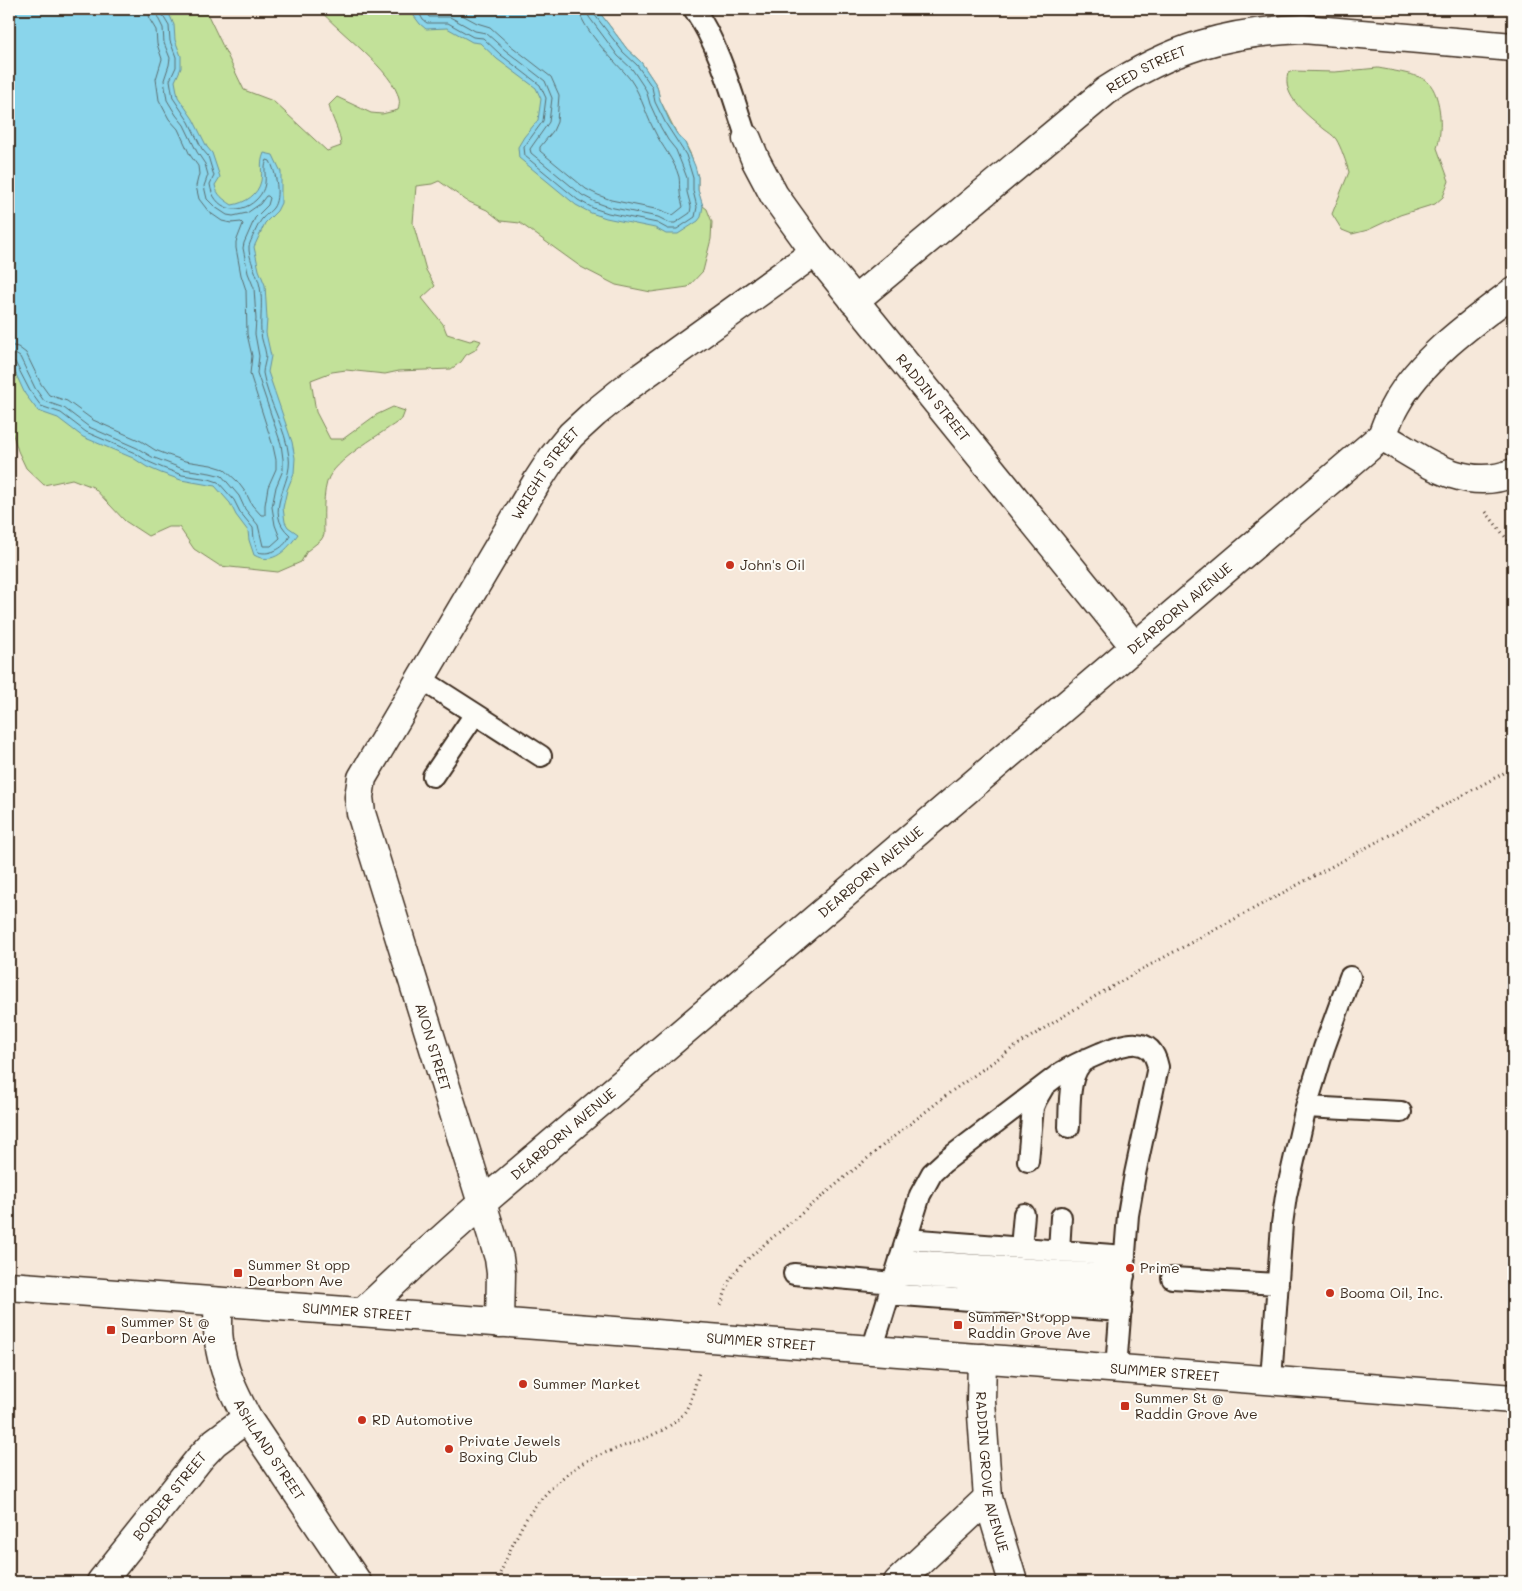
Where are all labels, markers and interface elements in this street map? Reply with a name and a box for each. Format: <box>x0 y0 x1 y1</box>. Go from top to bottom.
street label: REED STREET <box>1102 40 1189 97</box>
street label: RADDIN STREET <box>892 350 975 445</box>
street label: WRIGHT STREET <box>507 422 583 523</box>
place label: John's Oil <box>740 555 805 574</box>
street label: DEARBORN AVENUE <box>1123 558 1236 658</box>
marker: John's Oil <box>724 559 736 571</box>
street label: DEARBORN AVENUE <box>814 821 927 922</box>
street label: AVON STREET <box>411 1001 456 1093</box>
street label: DEARBORN AVENUE <box>506 1083 619 1184</box>
place label: Summer St opp Dearborn Ave <box>248 1255 350 1290</box>
place label: Prime <box>1140 1258 1180 1277</box>
marker: Prime <box>1124 1262 1136 1274</box>
marker: Summer St opp Dearborn Ave <box>232 1267 244 1279</box>
place label: Booma Oil, Inc. <box>1340 1283 1444 1302</box>
marker: Booma Oil, Inc. <box>1324 1287 1336 1299</box>
street label: SUMMER STREET <box>302 1298 413 1325</box>
place label: Summer St opp Raddin Grove Ave <box>968 1307 1091 1342</box>
place label: Summer St @ Dearborn Ave <box>121 1312 216 1347</box>
marker: Summer St opp Raddin Grove Ave <box>952 1319 964 1331</box>
marker: Summer St @ Dearborn Ave <box>105 1324 117 1336</box>
street label: SUMMER STREET <box>706 1328 817 1355</box>
street label: SUMMER STREET <box>1109 1358 1220 1386</box>
place label: Summer Market <box>533 1374 640 1393</box>
marker: Summer Market <box>517 1378 529 1390</box>
place label: Summer St @ Raddin Grove Ave <box>1135 1388 1258 1423</box>
street label: RADDIN GROVE AVENUE <box>972 1391 1014 1555</box>
street label: ASHLAND STREET <box>230 1395 310 1504</box>
marker: Summer St @ Raddin Grove Ave <box>1119 1400 1131 1412</box>
place label: RD Automotive <box>372 1410 473 1429</box>
marker: RD Automotive <box>356 1414 368 1426</box>
place label: Private Jewels Boxing Club <box>459 1431 561 1466</box>
marker: Private Jewels Boxing Club <box>443 1443 455 1455</box>
street label: BORDER STREET <box>128 1447 210 1544</box>

